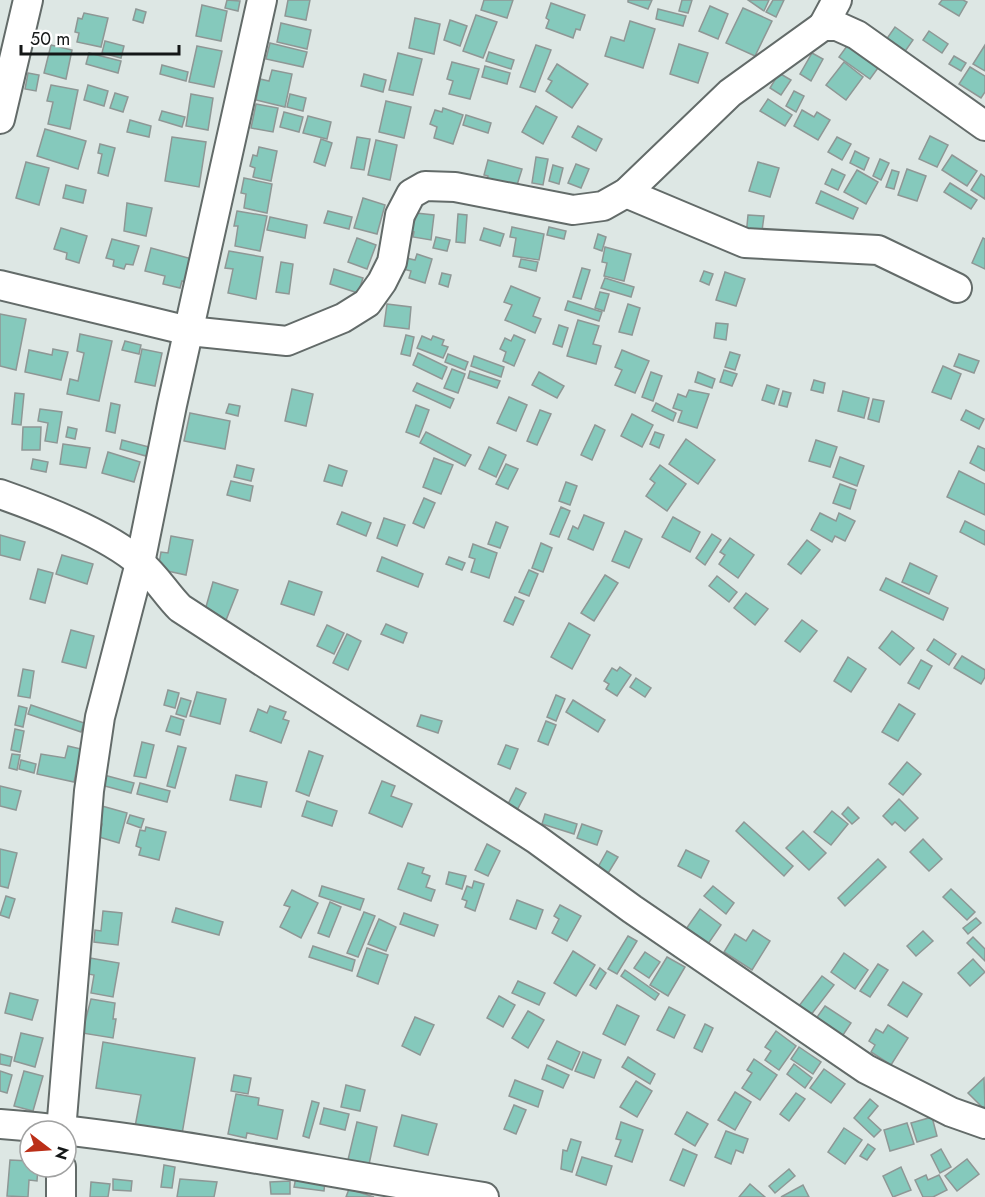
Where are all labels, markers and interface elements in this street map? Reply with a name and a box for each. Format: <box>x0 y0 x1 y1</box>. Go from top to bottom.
scale bar <box>21 18 178 56</box>
text: 50 m <box>30 26 70 52</box>
north arrow <box>18 1119 78 1179</box>
text: N <box>49 1144 75 1163</box>

